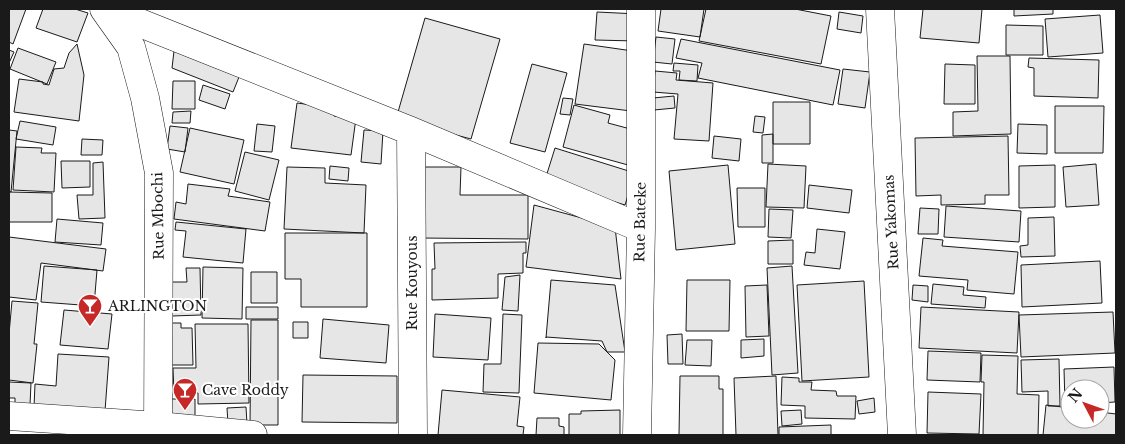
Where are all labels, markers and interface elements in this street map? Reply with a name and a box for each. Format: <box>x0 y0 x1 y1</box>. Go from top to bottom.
street label: Rue Mbochi <box>148 172 168 260</box>
street label: Rue Yakomas <box>880 174 902 270</box>
street label: Rue Bateke <box>630 182 650 262</box>
street label: Rue Kouyous <box>403 235 421 331</box>
bar icon: ARLINGTON <box>77 293 103 327</box>
place label: ARLINGTON <box>107 297 207 315</box>
bar icon: Cave Roddy <box>172 377 198 411</box>
north arrow <box>1060 379 1110 429</box>
place label: Cave Roddy <box>202 381 289 399</box>
text: N <box>1064 385 1086 406</box>

